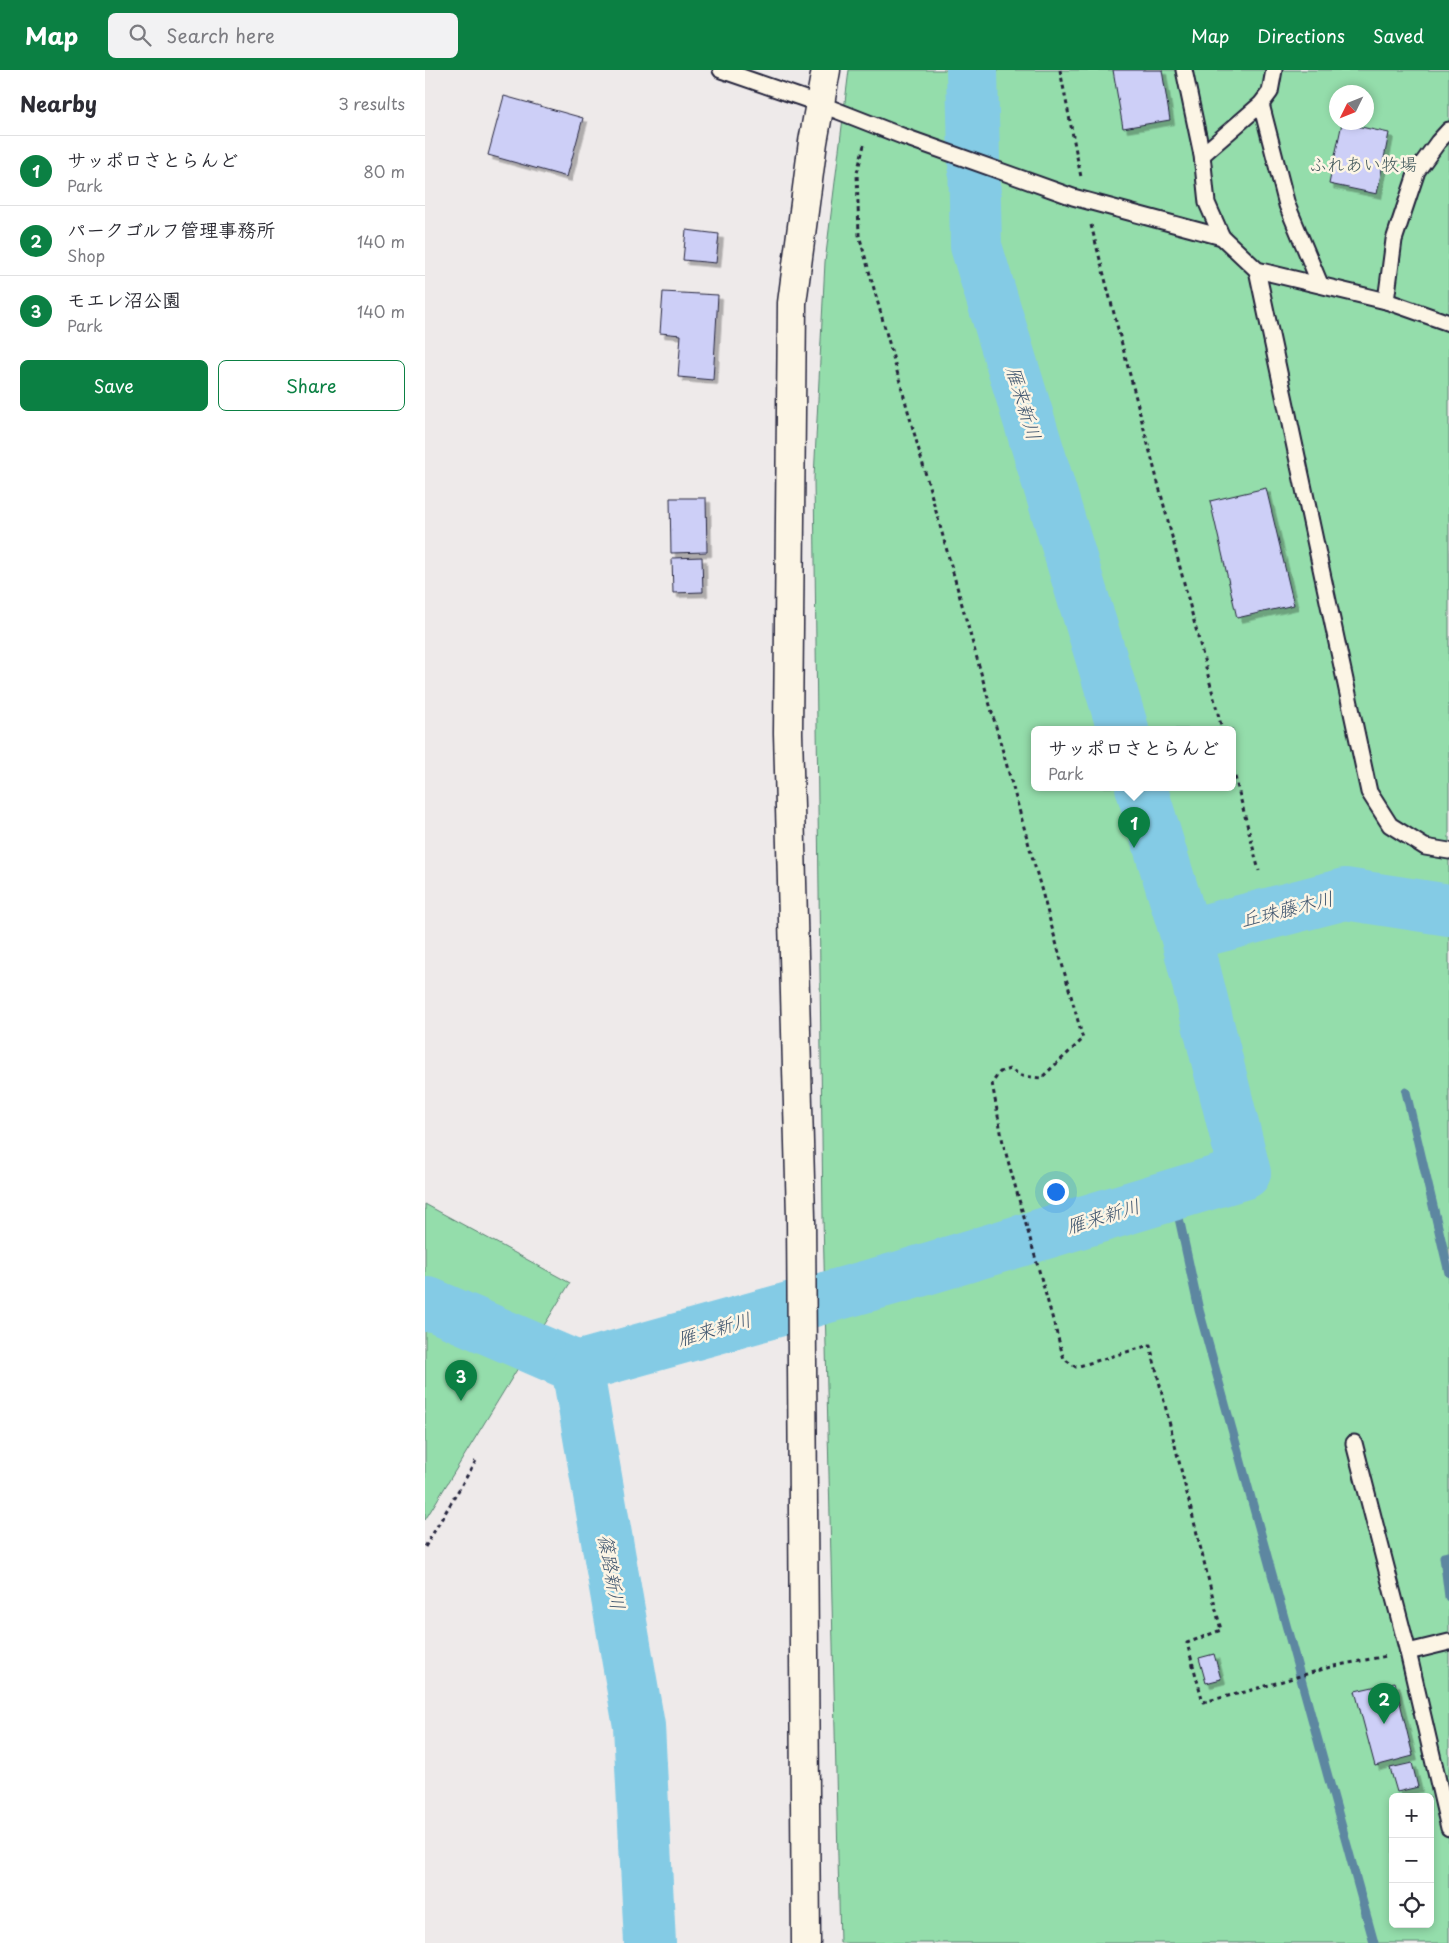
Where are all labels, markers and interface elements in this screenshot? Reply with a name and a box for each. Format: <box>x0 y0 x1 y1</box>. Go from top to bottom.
search box <box>108 13 458 58</box>
text: Map <box>25 17 78 53</box>
icon: search <box>126 21 154 49</box>
text: Search here <box>166 21 275 49</box>
text: Map <box>1191 22 1229 49</box>
text: Directions <box>1257 22 1345 49</box>
text: Saved <box>1373 22 1424 49</box>
north arrow <box>1329 85 1374 130</box>
text: Nearby <box>20 87 97 119</box>
text: 3 results <box>338 91 405 115</box>
text: サッポロさとらんど <box>67 145 238 173</box>
park label: ふれあい牧場 <box>1309 150 1417 177</box>
text: 1 <box>32 159 40 183</box>
text: 80 m <box>363 159 405 183</box>
text: Park <box>67 173 103 197</box>
text: パークゴルフ管理事務所 <box>67 215 275 243</box>
text: 2 <box>30 229 42 253</box>
text: 140 m <box>357 229 405 253</box>
text: Shop <box>67 243 105 267</box>
text: モエレ沼公園 <box>67 285 181 313</box>
text: 3 <box>31 299 41 323</box>
text: 140 m <box>357 299 405 323</box>
text: Park <box>67 313 103 337</box>
button: Save <box>20 360 208 411</box>
button: Share <box>218 360 405 411</box>
water label: 雁来新川 <box>1000 362 1049 443</box>
popup <box>1031 726 1236 791</box>
text: サッポロさとらんど <box>1048 733 1219 761</box>
text: Park <box>1048 761 1084 785</box>
pin: 1 <box>1118 807 1150 848</box>
water label: 丘珠藤木川 <box>1237 883 1336 933</box>
your location <box>1043 1179 1069 1205</box>
water label: 雁来新川 <box>1062 1191 1143 1240</box>
water label: 雁来新川 <box>673 1304 754 1352</box>
pin: 3 <box>445 1360 477 1401</box>
water label: 篠路新川 <box>593 1532 633 1612</box>
pin: 2 <box>1368 1683 1400 1724</box>
map controls <box>1389 1793 1434 1928</box>
button: + <box>1389 1793 1434 1838</box>
button: − <box>1389 1838 1434 1883</box>
button: locate <box>1389 1883 1434 1928</box>

